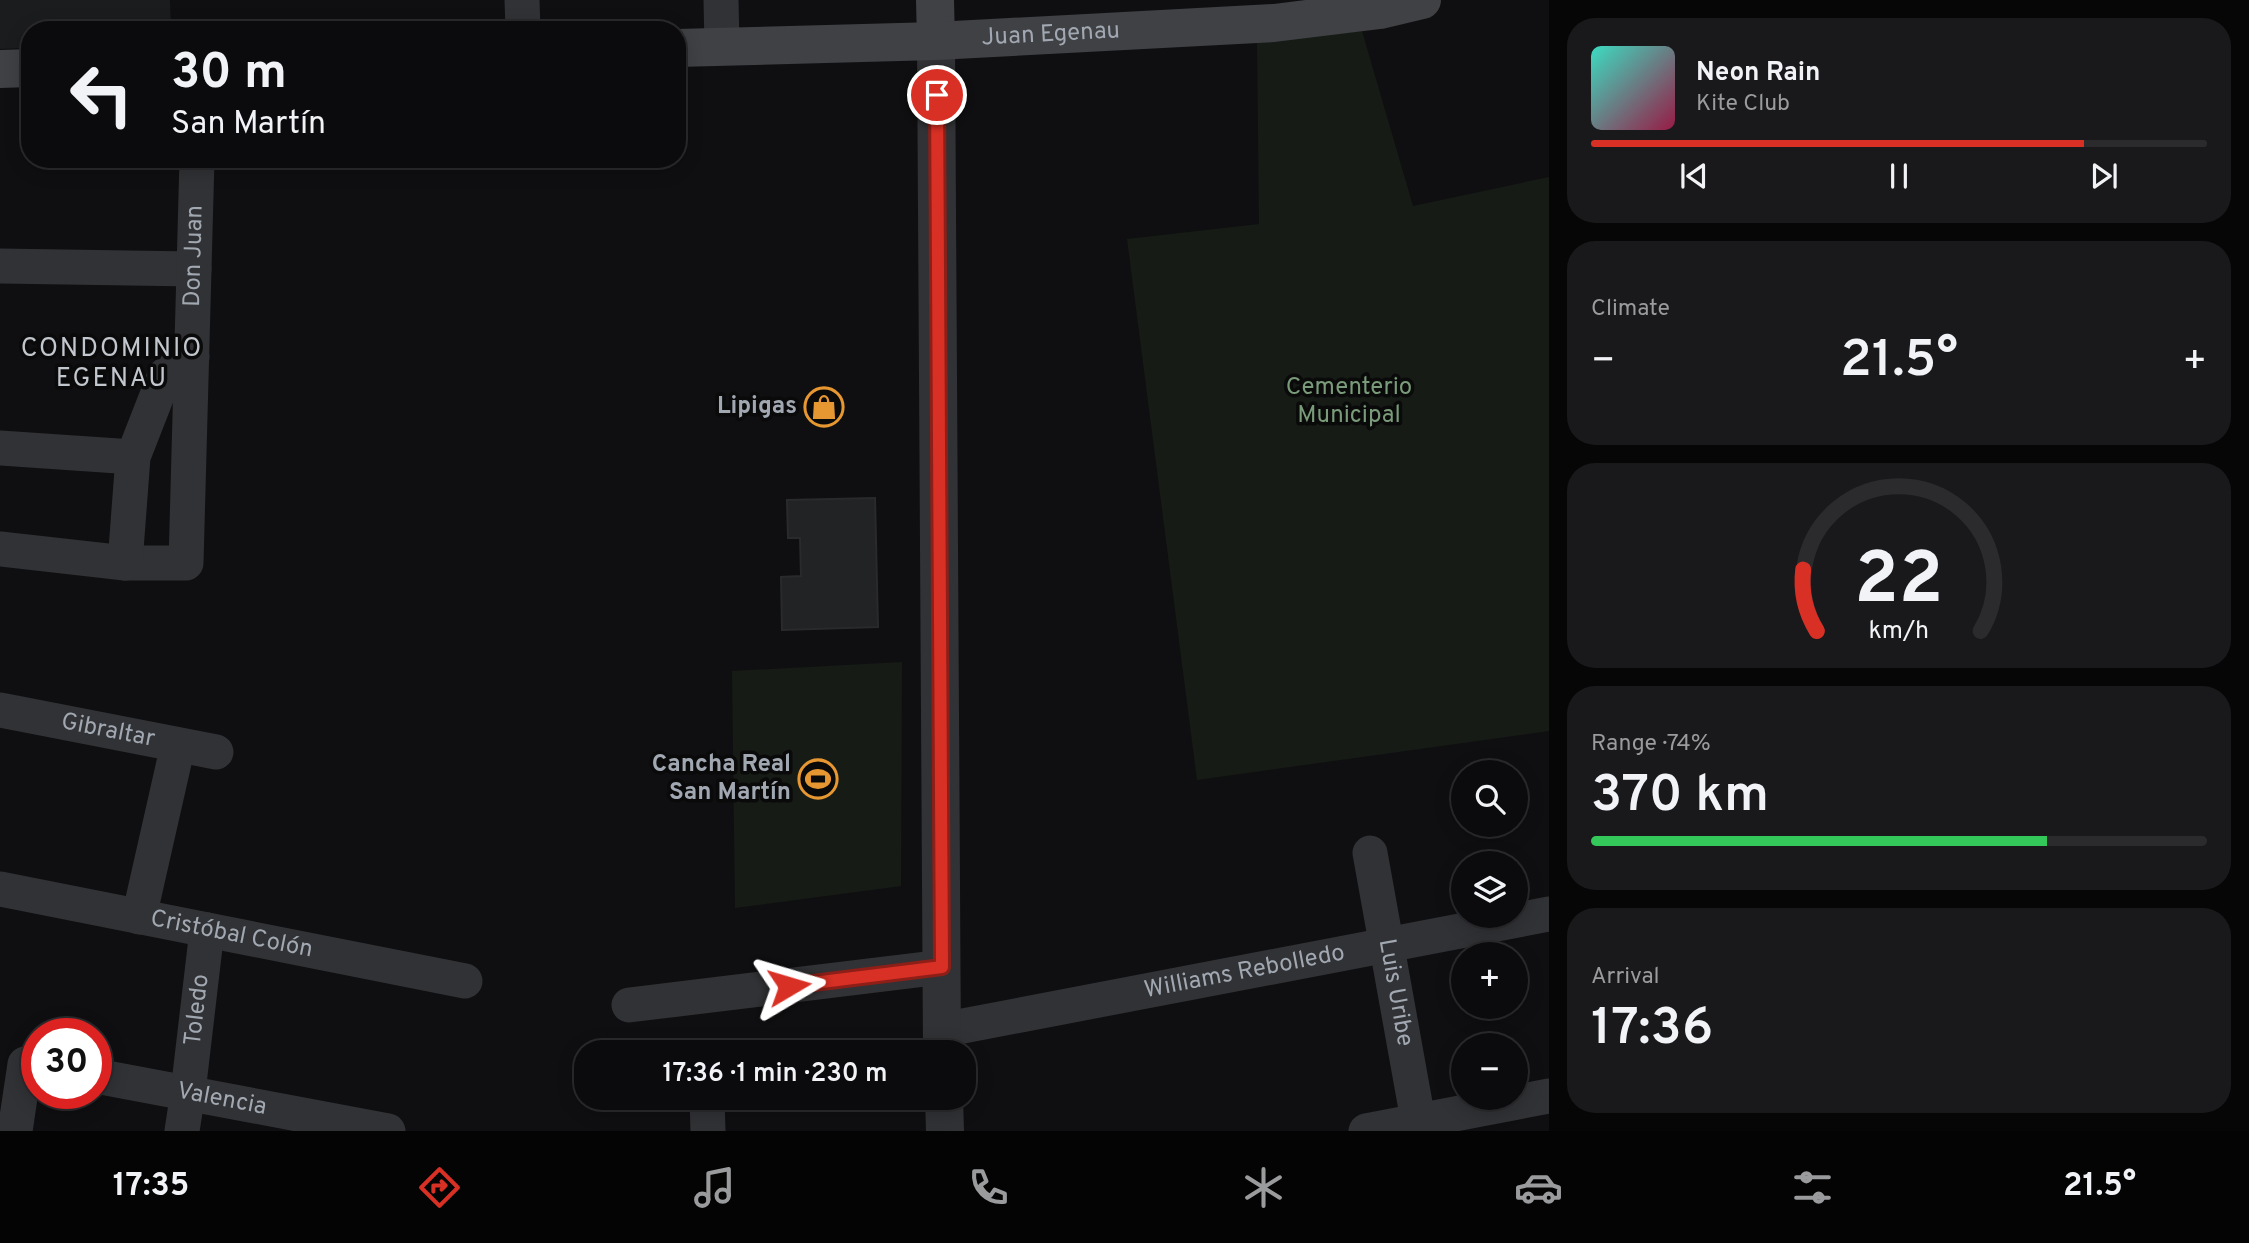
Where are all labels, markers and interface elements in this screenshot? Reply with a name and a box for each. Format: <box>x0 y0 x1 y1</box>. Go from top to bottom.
street label: Juan Egenau <box>981 16 1121 54</box>
text: 30 m <box>171 44 287 106</box>
icon: left <box>56 49 147 140</box>
text: Neon Rain <box>1696 57 1821 90</box>
pin <box>907 65 967 125</box>
icon: arrive <box>918 76 956 114</box>
text: Kite Club <box>1696 90 1790 119</box>
text: San Martín <box>171 105 326 145</box>
icon: previous <box>1675 157 1713 195</box>
icon: pause <box>1880 157 1918 195</box>
icon: next <box>2085 157 2123 195</box>
street label: Don Juan <box>178 205 211 307</box>
text: Climate <box>1591 295 1670 324</box>
text: 21.5° <box>1840 329 1958 395</box>
district label: CONDOMINIO EGENAU <box>21 333 203 396</box>
text: − <box>1591 338 1616 387</box>
text: + <box>2182 338 2207 387</box>
park label: Cementerio Municipal <box>1286 373 1412 431</box>
shop icon: Lipigas <box>803 386 845 428</box>
place label: Lipigas <box>717 392 797 422</box>
text: 22 <box>1854 538 1944 630</box>
text: km/h <box>1869 616 1929 648</box>
street label: Gibraltar <box>59 707 157 755</box>
text: Range · 74% <box>1591 730 1711 759</box>
place label: Cancha Real San Martín <box>652 750 791 808</box>
sports icon: Cancha Real San Martín <box>797 758 839 800</box>
map controls <box>1451 760 1528 1110</box>
button: search <box>1451 760 1528 837</box>
text: 370 km <box>1591 764 1769 830</box>
button: layers <box>1451 851 1528 928</box>
street label: Cristóbal Colón <box>148 904 315 966</box>
street label: Luis Uribe <box>1371 937 1420 1049</box>
street label: Williams Rebolledo <box>1142 938 1347 1006</box>
button: + <box>1451 942 1528 1019</box>
position arrow <box>752 949 826 1023</box>
text: Arrival <box>1591 963 1660 992</box>
street label: Toledo <box>179 973 217 1047</box>
text: 17:36 <box>1591 997 1713 1063</box>
speed limit sign: 30 <box>21 1018 112 1109</box>
button: − <box>1451 1033 1528 1110</box>
text: 17:36 · 1 min · 230 m <box>663 1058 887 1091</box>
street label: Valencia <box>174 1077 269 1123</box>
icon: directions <box>415 1163 464 1212</box>
icon: music <box>690 1163 739 1212</box>
icon: phone <box>964 1163 1013 1212</box>
icon: climate <box>1239 1163 1288 1212</box>
icon: car <box>1514 1163 1563 1212</box>
icon: filters <box>1788 1163 1837 1212</box>
text: 17:35 <box>113 1167 189 1207</box>
text: 21.5° <box>2063 1167 2136 1207</box>

